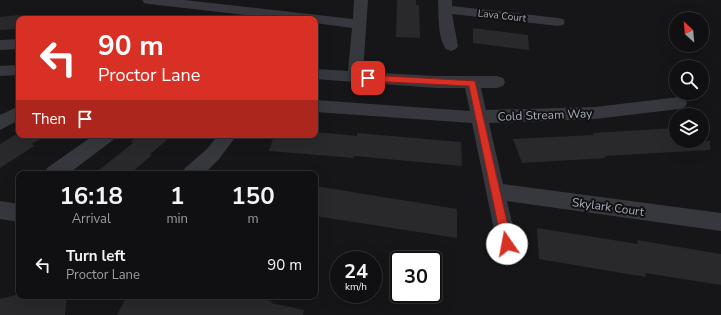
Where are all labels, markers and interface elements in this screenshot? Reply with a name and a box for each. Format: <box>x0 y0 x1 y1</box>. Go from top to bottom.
street label: Lava Court <box>477 7 527 26</box>
north arrow <box>669 12 709 52</box>
map controls <box>669 12 709 148</box>
text: 90 m <box>98 27 164 65</box>
icon: left <box>32 32 84 84</box>
button: search <box>669 60 709 100</box>
pin <box>351 61 385 95</box>
text: Proctor Lane <box>98 63 200 87</box>
icon: arrive <box>357 67 379 89</box>
street label: Cold Stream Way <box>497 105 593 125</box>
icon: arrive <box>74 108 96 130</box>
button: layers <box>669 108 709 148</box>
text: Then <box>32 109 66 129</box>
text: 16:18 <box>59 180 123 212</box>
text: 1 <box>170 180 184 212</box>
text: 150 <box>231 180 275 212</box>
street label: Skylark Court <box>571 194 646 220</box>
text: Arrival <box>72 210 111 228</box>
text: min <box>166 210 188 228</box>
text: m <box>247 210 259 228</box>
position arrow <box>486 223 528 265</box>
text: Turn left <box>66 246 125 266</box>
speed limit sign: 30 <box>390 251 442 303</box>
icon: left <box>32 254 54 276</box>
text: 90 m <box>267 255 302 275</box>
text: 24 <box>344 258 368 285</box>
text: Proctor Lane <box>66 266 140 284</box>
text: km/h <box>345 280 367 294</box>

